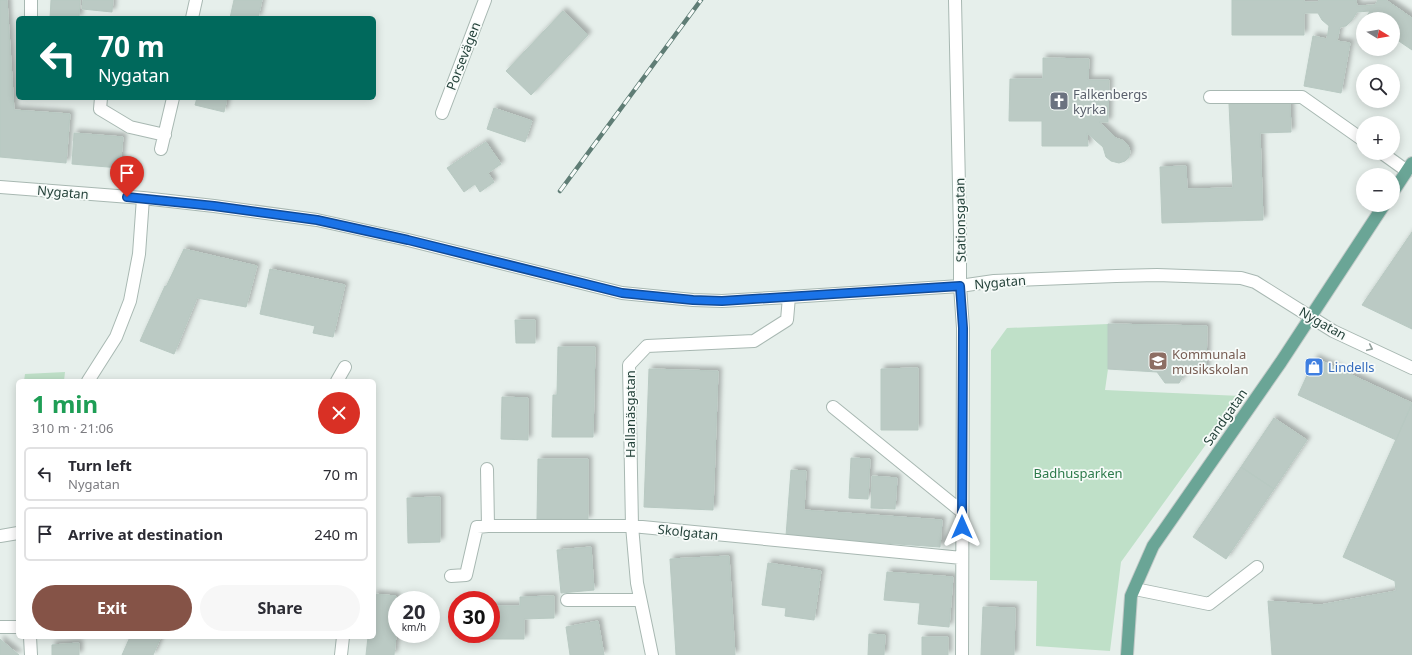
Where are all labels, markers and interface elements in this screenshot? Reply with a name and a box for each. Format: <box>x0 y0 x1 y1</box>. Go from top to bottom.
north arrow <box>1356 12 1400 56</box>
map controls <box>1356 12 1400 212</box>
street label: Porsevägen <box>442 19 484 93</box>
text: 70 m <box>98 27 165 65</box>
icon: left <box>32 32 84 84</box>
text: Nygatan <box>98 63 170 87</box>
button: search <box>1356 64 1400 108</box>
place label: Falkenbergs kyrka <box>1073 85 1148 118</box>
church icon: Falkenbergs kyrka <box>1048 90 1070 112</box>
button: + <box>1356 116 1400 160</box>
pin <box>110 156 144 197</box>
icon: arrive <box>116 162 138 184</box>
button: − <box>1356 168 1400 212</box>
street label: Stationsgatan <box>950 178 970 262</box>
street label: Nygatan <box>36 181 90 203</box>
street label: Nygatan <box>973 271 1027 293</box>
street label: Nygatan <box>1296 302 1350 344</box>
one-way arrow <box>1366 343 1373 351</box>
place label: Kommunala musikskolan <box>1172 345 1248 378</box>
school or university icon: Kommunala musikskolan <box>1147 350 1169 372</box>
shop icon: Lindells <box>1303 356 1325 378</box>
place label: Lindells <box>1328 358 1374 376</box>
street label: Hallanäsgatan <box>621 370 639 458</box>
street label: Sandgatan <box>1199 385 1251 449</box>
text: 1 min <box>32 387 98 420</box>
button: close <box>318 392 360 434</box>
text: 310 m · 21:06 <box>32 419 113 437</box>
text: Turn left <box>68 455 132 475</box>
icon: left <box>34 463 56 485</box>
text: 70 m <box>323 464 358 484</box>
park label: Badhusparken <box>1034 464 1123 482</box>
text: Nygatan <box>68 475 120 493</box>
position arrow <box>941 506 983 548</box>
street label: Skolgatan <box>657 520 719 544</box>
icon: arrive <box>34 523 56 545</box>
text: Arrive at destination <box>68 524 223 544</box>
text: 240 m <box>314 524 358 544</box>
button: Exit <box>32 585 192 631</box>
button: Share <box>200 585 360 631</box>
speed limit sign: 30 <box>448 591 500 643</box>
text: 20 <box>403 598 425 625</box>
text: km/h <box>402 620 426 634</box>

